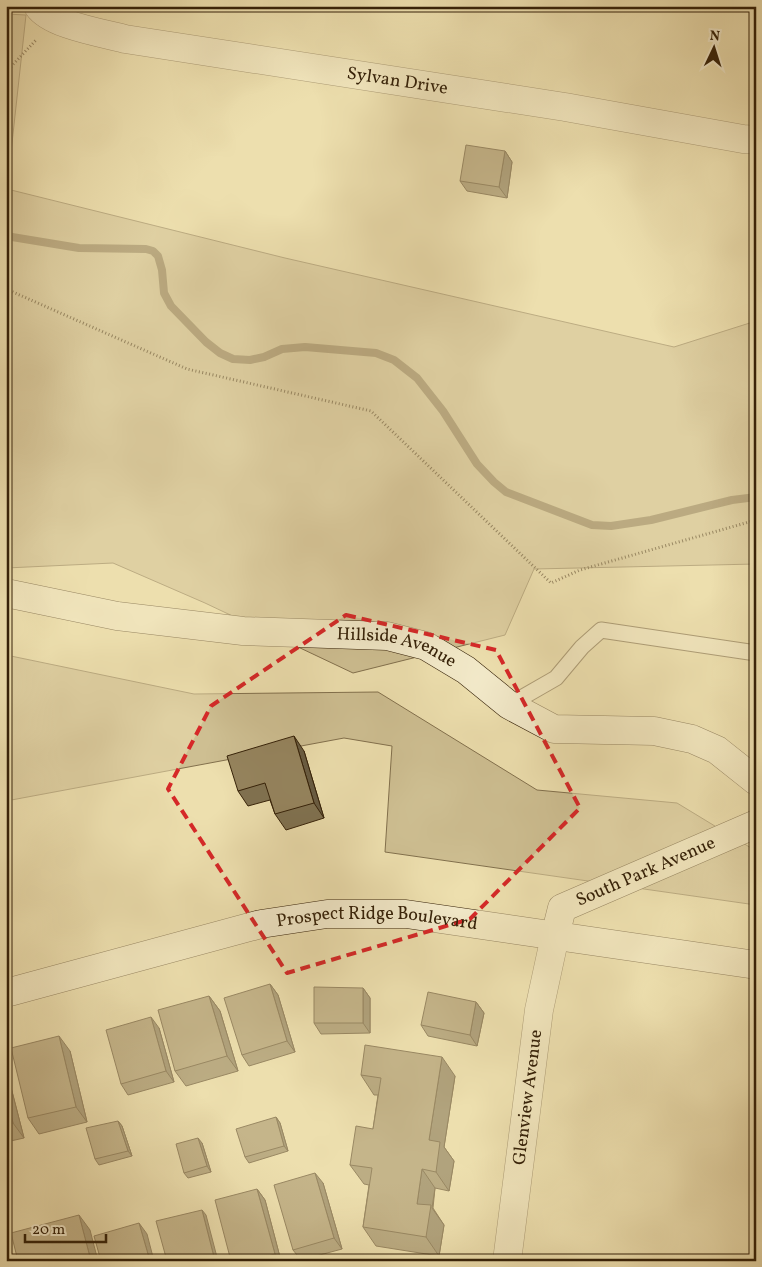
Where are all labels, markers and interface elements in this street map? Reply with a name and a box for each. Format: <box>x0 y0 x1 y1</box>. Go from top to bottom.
north arrow <box>690 22 740 72</box>
text: N <box>709 27 721 46</box>
street label: Sylvan Drive <box>345 61 450 101</box>
street label: Hillside Avenue <box>336 622 461 674</box>
street label: South Park Avenue <box>572 831 719 913</box>
street label: Prospect Ridge Boulevard <box>275 901 479 937</box>
street label: Glenview Avenue <box>507 1028 549 1167</box>
scale bar <box>25 1212 106 1244</box>
text: 20 m <box>32 1220 65 1241</box>

